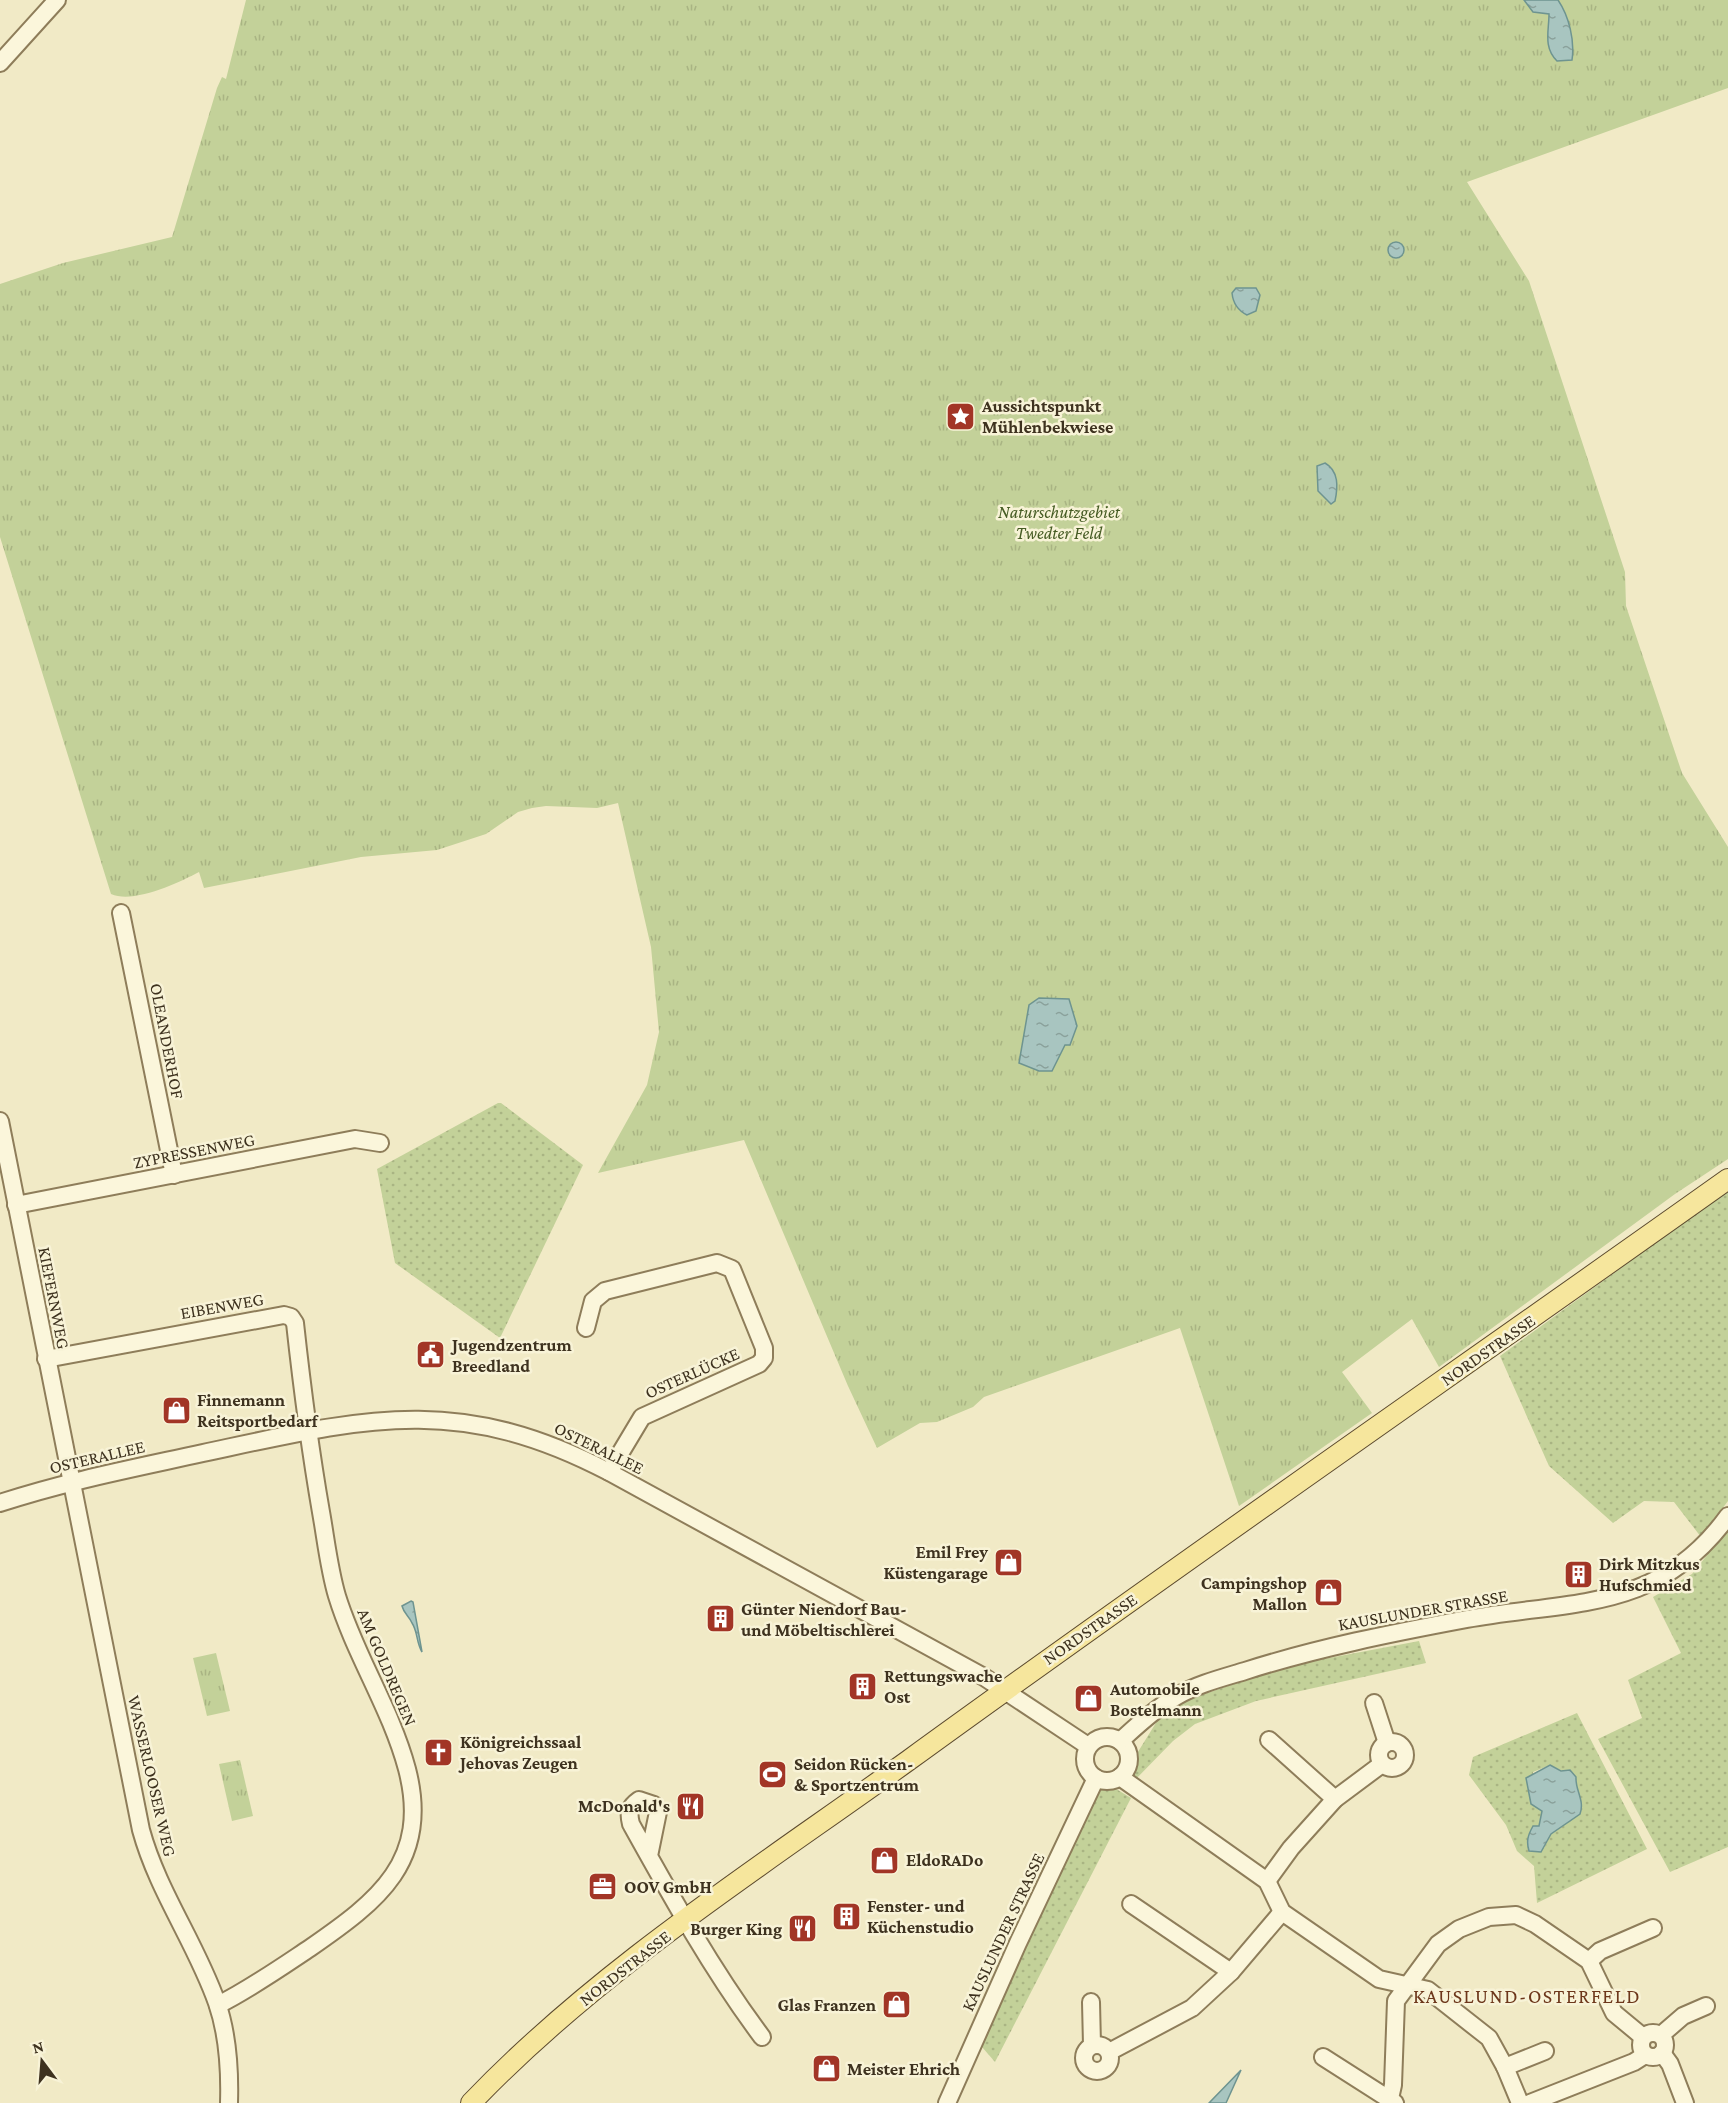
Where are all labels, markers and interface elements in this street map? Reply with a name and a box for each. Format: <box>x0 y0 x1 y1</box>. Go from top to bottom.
place label: Aussichtspunkt Mühlenbekwiese <box>981 396 1113 437</box>
place icon: Aussichtspunkt Mühlenbekwiese <box>945 400 977 432</box>
park label: Naturschutzgebiet Twedter Feld <box>998 502 1121 543</box>
street label: OLEANDERHOF <box>146 981 188 1101</box>
street label: ZYPRESSENWEG <box>131 1129 257 1173</box>
street label: KIEFERNWEG <box>34 1245 74 1351</box>
street label: EIBENWEG <box>179 1289 265 1323</box>
street label: NORDSTRASSE <box>1437 1310 1539 1390</box>
place label: Jugendzentrum Breedland <box>450 1335 573 1376</box>
public building icon: Jugendzentrum Breedland <box>415 1339 447 1371</box>
street label: OSTERLÜCKE <box>642 1343 743 1403</box>
place label: Finnemann Reitsportbedarf <box>197 1390 319 1431</box>
shop icon: Finnemann Reitsportbedarf <box>160 1394 192 1426</box>
street label: OSTERALLEE <box>551 1418 647 1478</box>
street label: OSTERALLEE <box>47 1436 147 1478</box>
place label: Emil Frey Küstengarage <box>884 1542 988 1583</box>
shop icon: Emil Frey Küstengarage <box>993 1546 1025 1578</box>
place label: Dirk Mitzkus Hufschmied <box>1599 1554 1700 1595</box>
building icon: Dirk Mitzkus Hufschmied <box>1562 1558 1594 1590</box>
place label: Campingshop Mallon <box>1201 1573 1308 1614</box>
shop icon: Campingshop Mallon <box>1312 1577 1344 1609</box>
street label: KAUSLUNDER STRASSE <box>1337 1585 1510 1635</box>
street label: NORDSTRASSE <box>1039 1589 1141 1669</box>
place label: Günter Niendorf Bau- und Möbeltischlerei <box>741 1599 907 1640</box>
building icon: Günter Niendorf Bau- und Möbeltischlerei <box>704 1603 736 1635</box>
street label: AM GOLDREGEN <box>353 1605 421 1729</box>
place label: Rettungswache Ost <box>884 1666 1002 1707</box>
building icon: Rettungswache Ost <box>847 1670 879 1702</box>
place label: Automobile Bostelmann <box>1109 1679 1203 1720</box>
shop icon: Automobile Bostelmann <box>1073 1683 1105 1715</box>
street label: WASSERLOOSER WEG <box>124 1693 180 1859</box>
place label: Königreichssaal Jehovas Zeugen <box>458 1732 581 1773</box>
church icon: Königreichssaal Jehovas Zeugen <box>423 1736 455 1768</box>
place label: Seidon Rücken- & Sportzentrum <box>794 1754 920 1795</box>
sports icon: Seidon Rücken- & Sportzentrum <box>757 1758 789 1790</box>
restaurant icon: McDonald's <box>675 1790 707 1822</box>
place label: McDonald's <box>578 1796 670 1816</box>
shop icon: EldoRADo <box>869 1844 901 1876</box>
place label: EldoRADo <box>906 1850 983 1870</box>
street label: KAUSLUNDER STRASSE <box>958 1850 1049 2014</box>
office icon: OOV GmbH <box>587 1871 619 1903</box>
place label: OOV GmbH <box>624 1877 712 1897</box>
place label: Fenster- und Küchenstudio <box>867 1896 974 1937</box>
building icon: Fenster- und Küchenstudio <box>830 1900 862 1932</box>
restaurant icon: Burger King <box>787 1913 819 1945</box>
place label: Burger King <box>690 1919 782 1939</box>
street label: NORDSTRASSE <box>575 1926 675 2010</box>
district label: KAUSLUND-OSTERFELD <box>1413 1985 1641 2007</box>
shop icon: Glas Franzen <box>881 1989 913 2021</box>
place label: Glas Franzen <box>777 1995 877 2015</box>
north arrow <box>12 2031 72 2091</box>
text: N <box>30 2037 46 2057</box>
shop icon: Meister Ehrich <box>810 2053 842 2085</box>
place label: Meister Ehrich <box>847 2059 961 2079</box>

